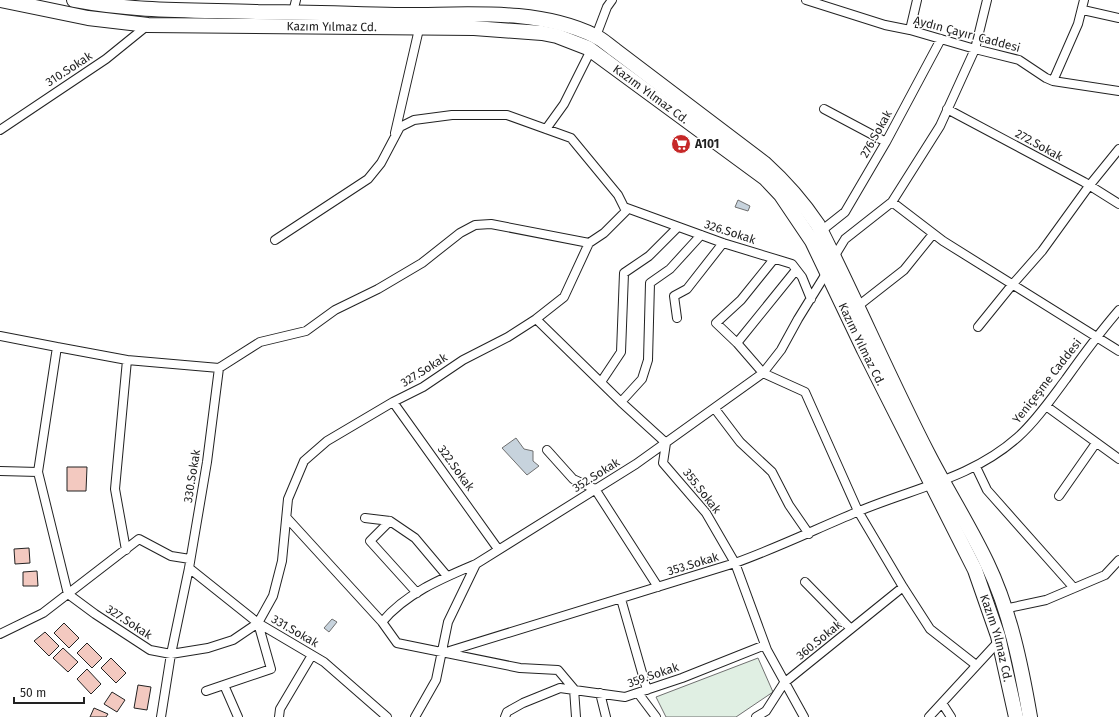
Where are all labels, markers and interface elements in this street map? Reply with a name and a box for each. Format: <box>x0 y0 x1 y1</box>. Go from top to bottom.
street label: Aydın Çayırı Caddesi <box>912 13 1022 55</box>
street label: Kazım Yılmaz Cd. <box>286 19 377 34</box>
street label: 310.Sokak <box>43 48 96 89</box>
street label: Kazım Yılmaz Cd. <box>610 62 692 127</box>
street label: 276.Sokak <box>857 107 895 160</box>
street label: 272.Sokak <box>1013 126 1066 164</box>
supermarket icon: A101 <box>670 133 692 155</box>
place label: A101 <box>694 137 719 151</box>
street label: 326.Sokak <box>703 217 758 247</box>
street label: Kazım Yılmaz Cd. <box>836 301 888 388</box>
street label: Yeniçeşme Caddesi <box>1010 336 1084 426</box>
street label: 327.Sokak <box>398 350 451 390</box>
street label: 322.Sokak <box>435 443 478 494</box>
street label: 330.Sokak <box>181 448 203 504</box>
street label: 352.Sokak <box>570 455 623 495</box>
street label: 355.Sokak <box>680 466 724 517</box>
street label: 353.Sokak <box>666 549 721 578</box>
street label: Kazım Yılmaz Cd. <box>977 592 1015 683</box>
street label: 327.Sokak <box>103 602 155 643</box>
street label: 331.Sokak <box>269 612 322 650</box>
street label: 360.Sokak <box>794 617 845 662</box>
street label: 359.Sokak <box>626 659 681 690</box>
scale bar <box>14 679 84 705</box>
text: 50 m <box>20 686 46 700</box>

